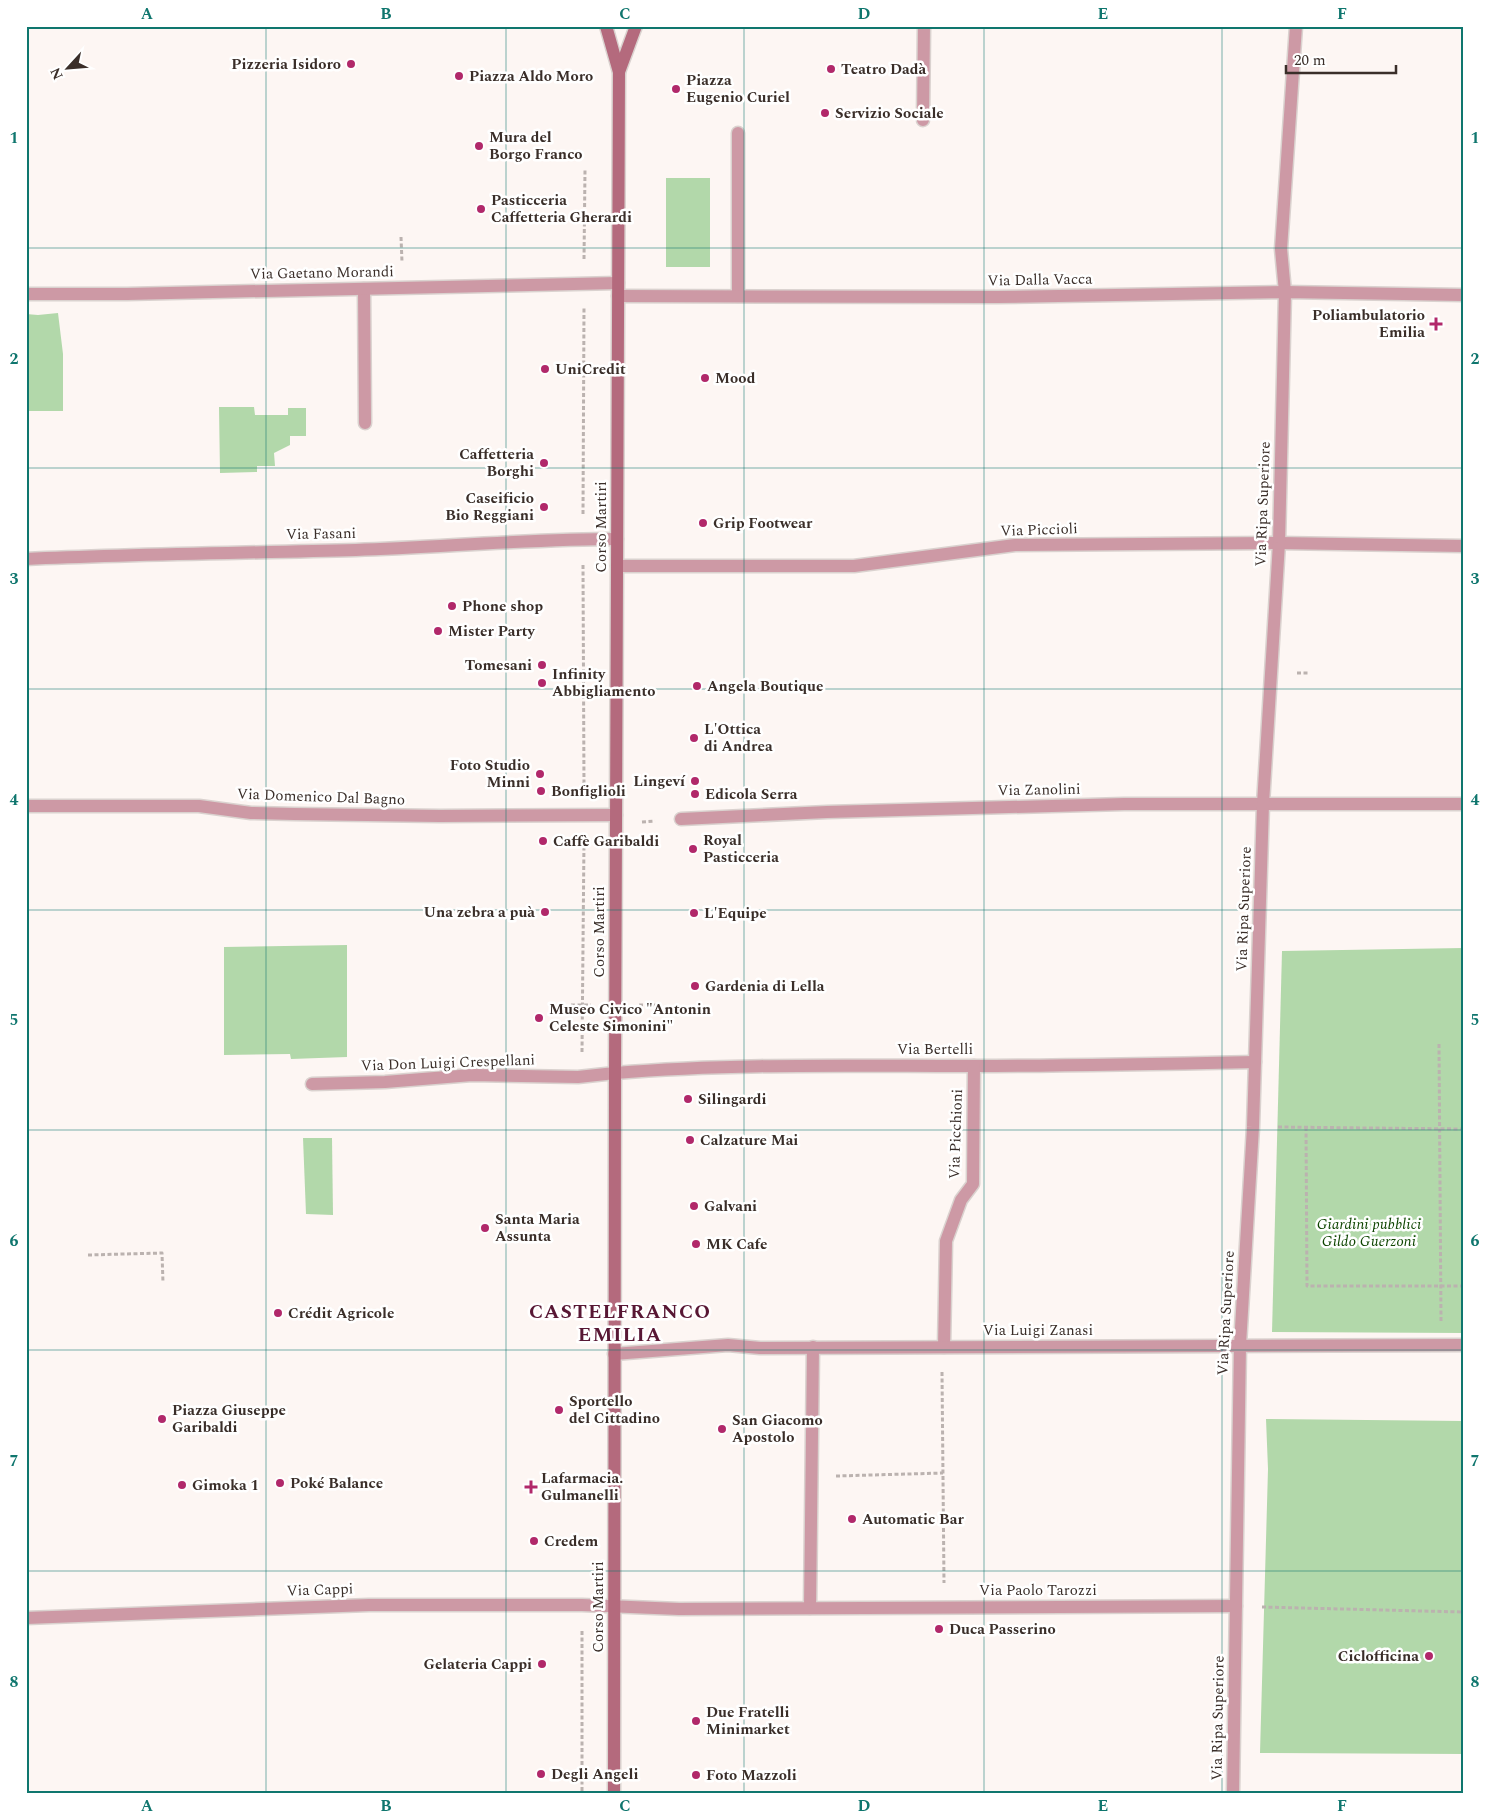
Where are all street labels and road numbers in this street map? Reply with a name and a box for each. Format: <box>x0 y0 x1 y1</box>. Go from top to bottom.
street label: Via Gaetano Morandi <box>250 260 394 286</box>
street label: Via Dalla Vacca <box>987 268 1093 292</box>
street label: Via Ripa Superiore <box>1249 441 1277 567</box>
street label: Corso Martiri <box>590 481 613 573</box>
street label: Via Piccioli <box>1000 517 1078 543</box>
street label: Via Fasani <box>286 522 356 546</box>
street label: Via Zanolini <box>997 778 1081 802</box>
street label: Via Domenico Dal Bagno <box>237 783 405 811</box>
street label: Via Ripa Superiore <box>1230 846 1258 972</box>
street label: Corso Martiri <box>588 886 611 978</box>
street label: Via Bertelli <box>897 1038 973 1061</box>
street label: Via Don Luigi Crespellani <box>361 1048 535 1078</box>
street label: Via Picchioni <box>943 1088 969 1180</box>
street label: Via Ripa Superiore <box>1211 1250 1241 1376</box>
street label: Via Luigi Zanasi <box>983 1319 1093 1342</box>
street label: Corso Martiri <box>587 1561 610 1653</box>
street label: Via Cappi <box>286 1577 354 1603</box>
street label: Via Paolo Tarozzi <box>979 1579 1097 1602</box>
street label: Via Ripa Superiore <box>1205 1655 1231 1781</box>

